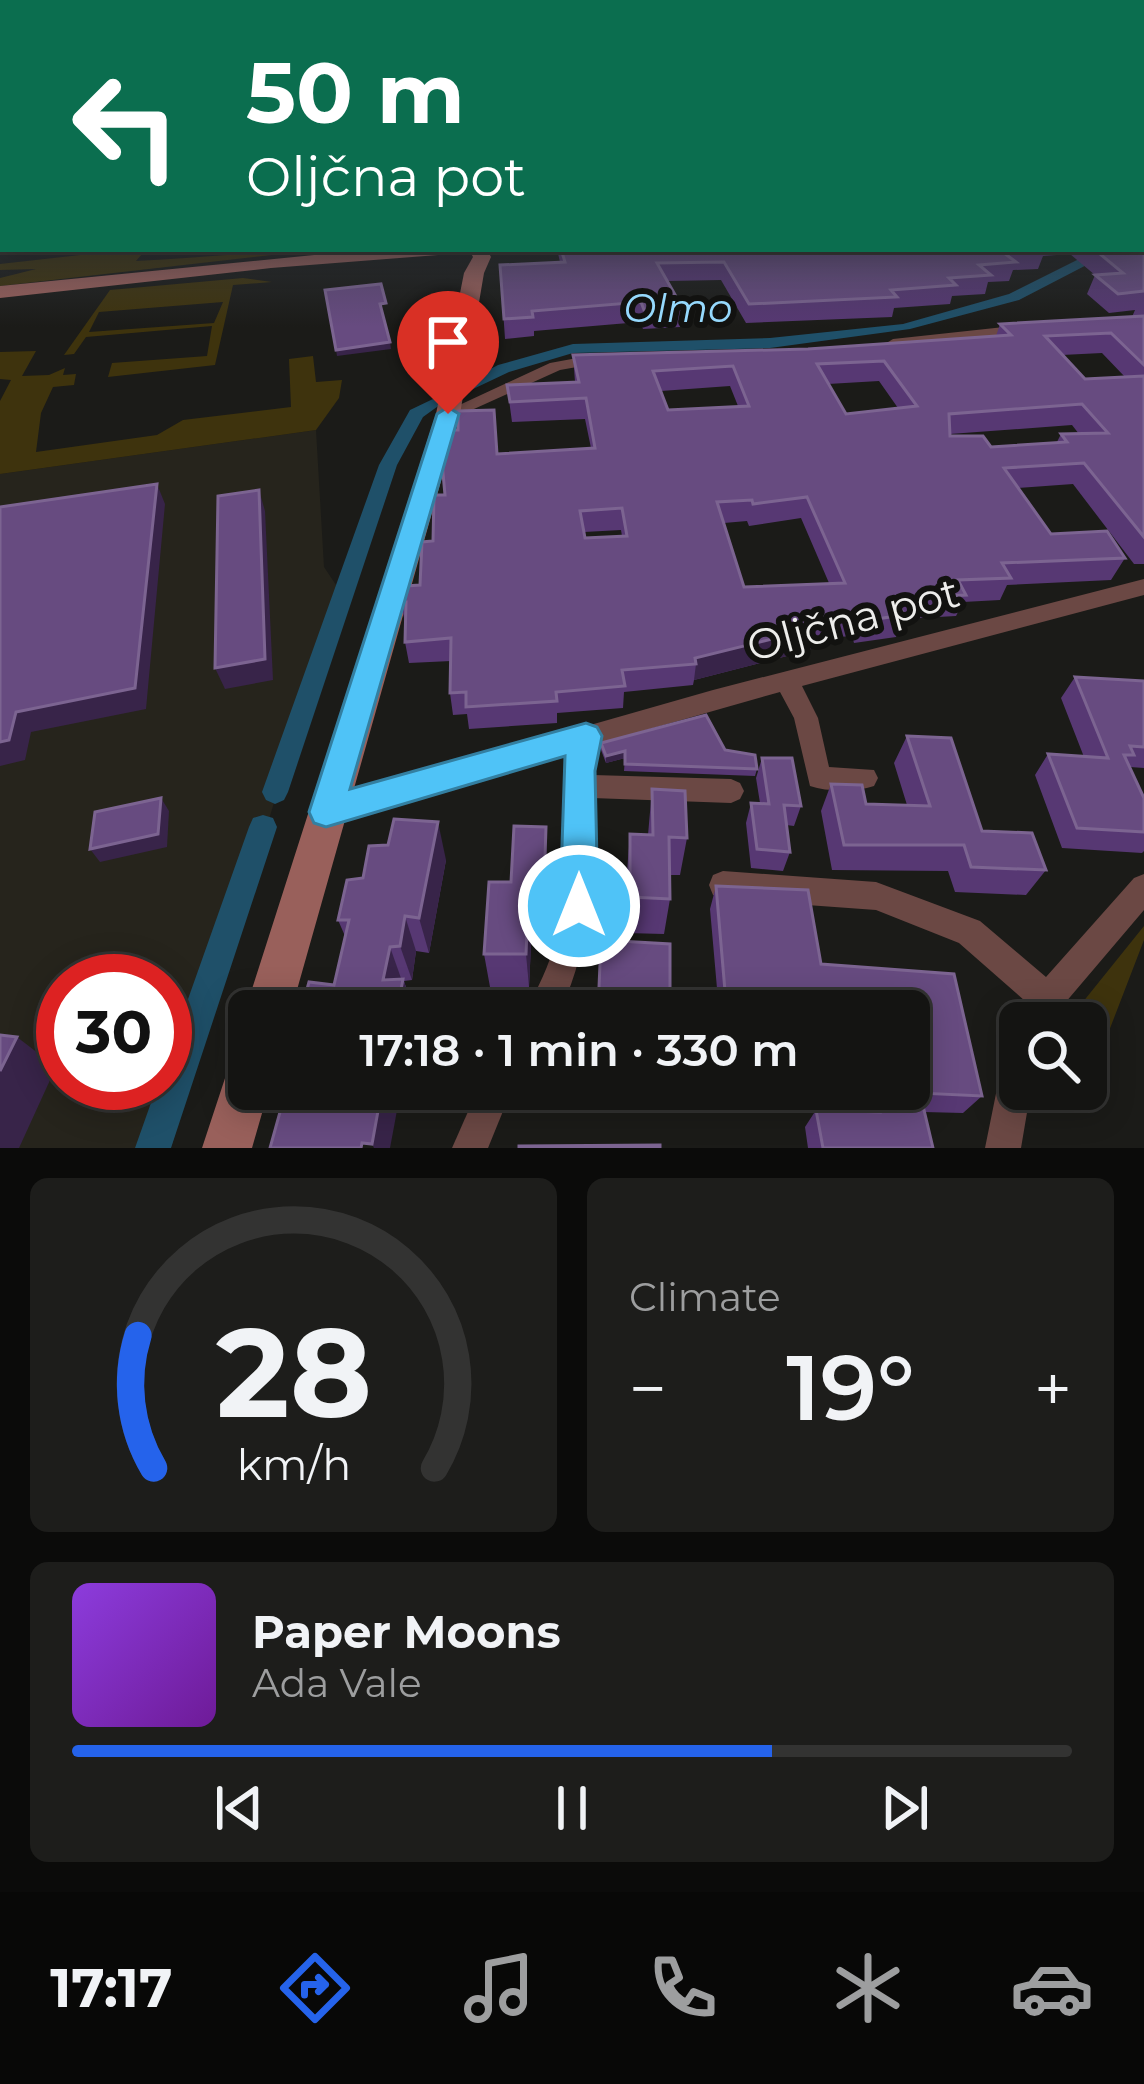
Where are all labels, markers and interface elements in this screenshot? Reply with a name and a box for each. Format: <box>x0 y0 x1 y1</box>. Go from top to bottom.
text: 50 m <box>246 42 465 144</box>
icon: left <box>48 48 204 204</box>
text: Oljčna pot <box>246 144 526 210</box>
water label: Olmo <box>623 284 733 332</box>
pin <box>397 291 499 414</box>
icon: arrive <box>415 309 481 375</box>
street label: Oljčna pot <box>741 566 965 672</box>
position arrow <box>516 843 642 969</box>
speed limit sign: 30 <box>36 954 192 1110</box>
map controls <box>999 1002 1107 1110</box>
button: search <box>999 1002 1107 1110</box>
text: 17:18 · 1 min · 330 m <box>359 1022 799 1077</box>
text: Climate <box>629 1273 781 1321</box>
text: 28 <box>215 1296 371 1448</box>
text: 19° <box>786 1333 915 1443</box>
text: − <box>629 1348 667 1429</box>
text: + <box>1034 1348 1072 1429</box>
text: km/h <box>236 1438 351 1491</box>
text: Paper Moons <box>252 1604 561 1659</box>
text: Ada Vale <box>252 1659 422 1707</box>
icon: previous <box>206 1775 272 1841</box>
icon: pause <box>539 1775 605 1841</box>
icon: next <box>872 1775 938 1841</box>
icon: directions <box>273 1946 357 2030</box>
icon: music <box>457 1946 541 2030</box>
icon: phone <box>641 1946 725 2030</box>
icon: climate <box>826 1946 910 2030</box>
icon: car <box>1010 1946 1094 2030</box>
text: 17:17 <box>50 1955 173 2021</box>

